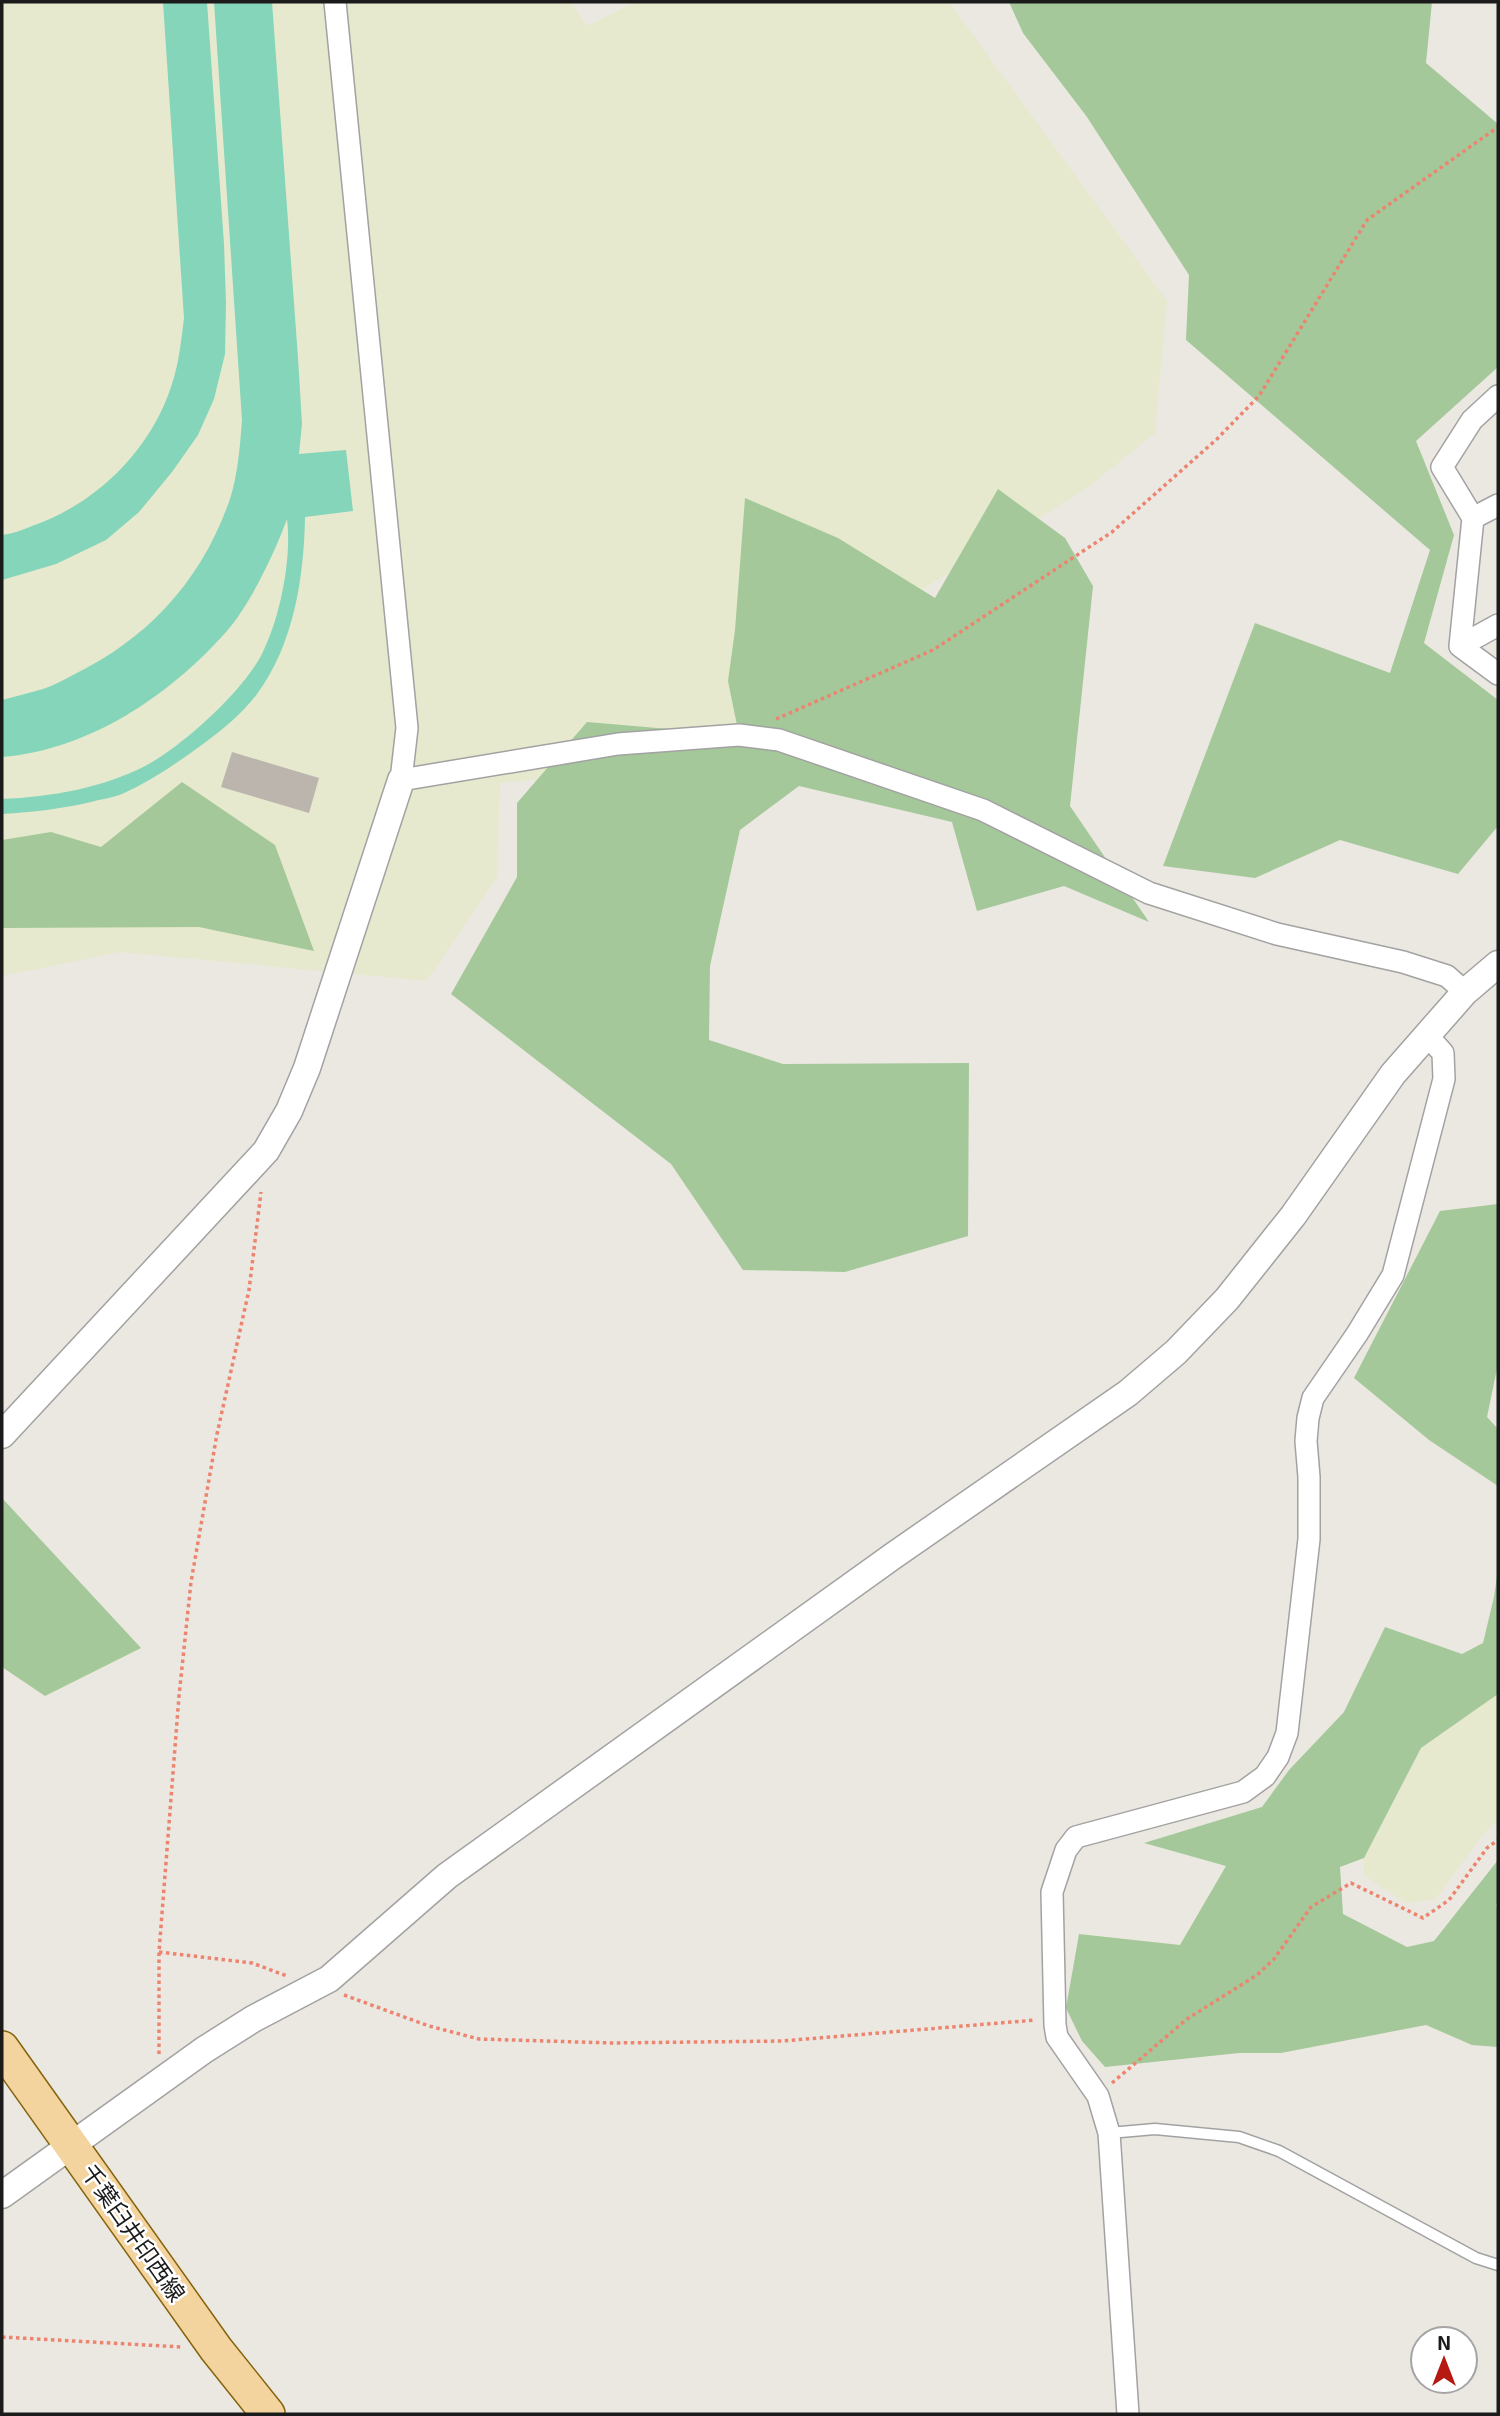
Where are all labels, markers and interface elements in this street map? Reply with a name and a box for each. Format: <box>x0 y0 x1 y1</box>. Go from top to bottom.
street label: 千葉臼井印西線 <box>76 2158 191 2306</box>
north arrow <box>1409 2325 1479 2395</box>
text: N <box>1437 2331 1451 2354</box>

